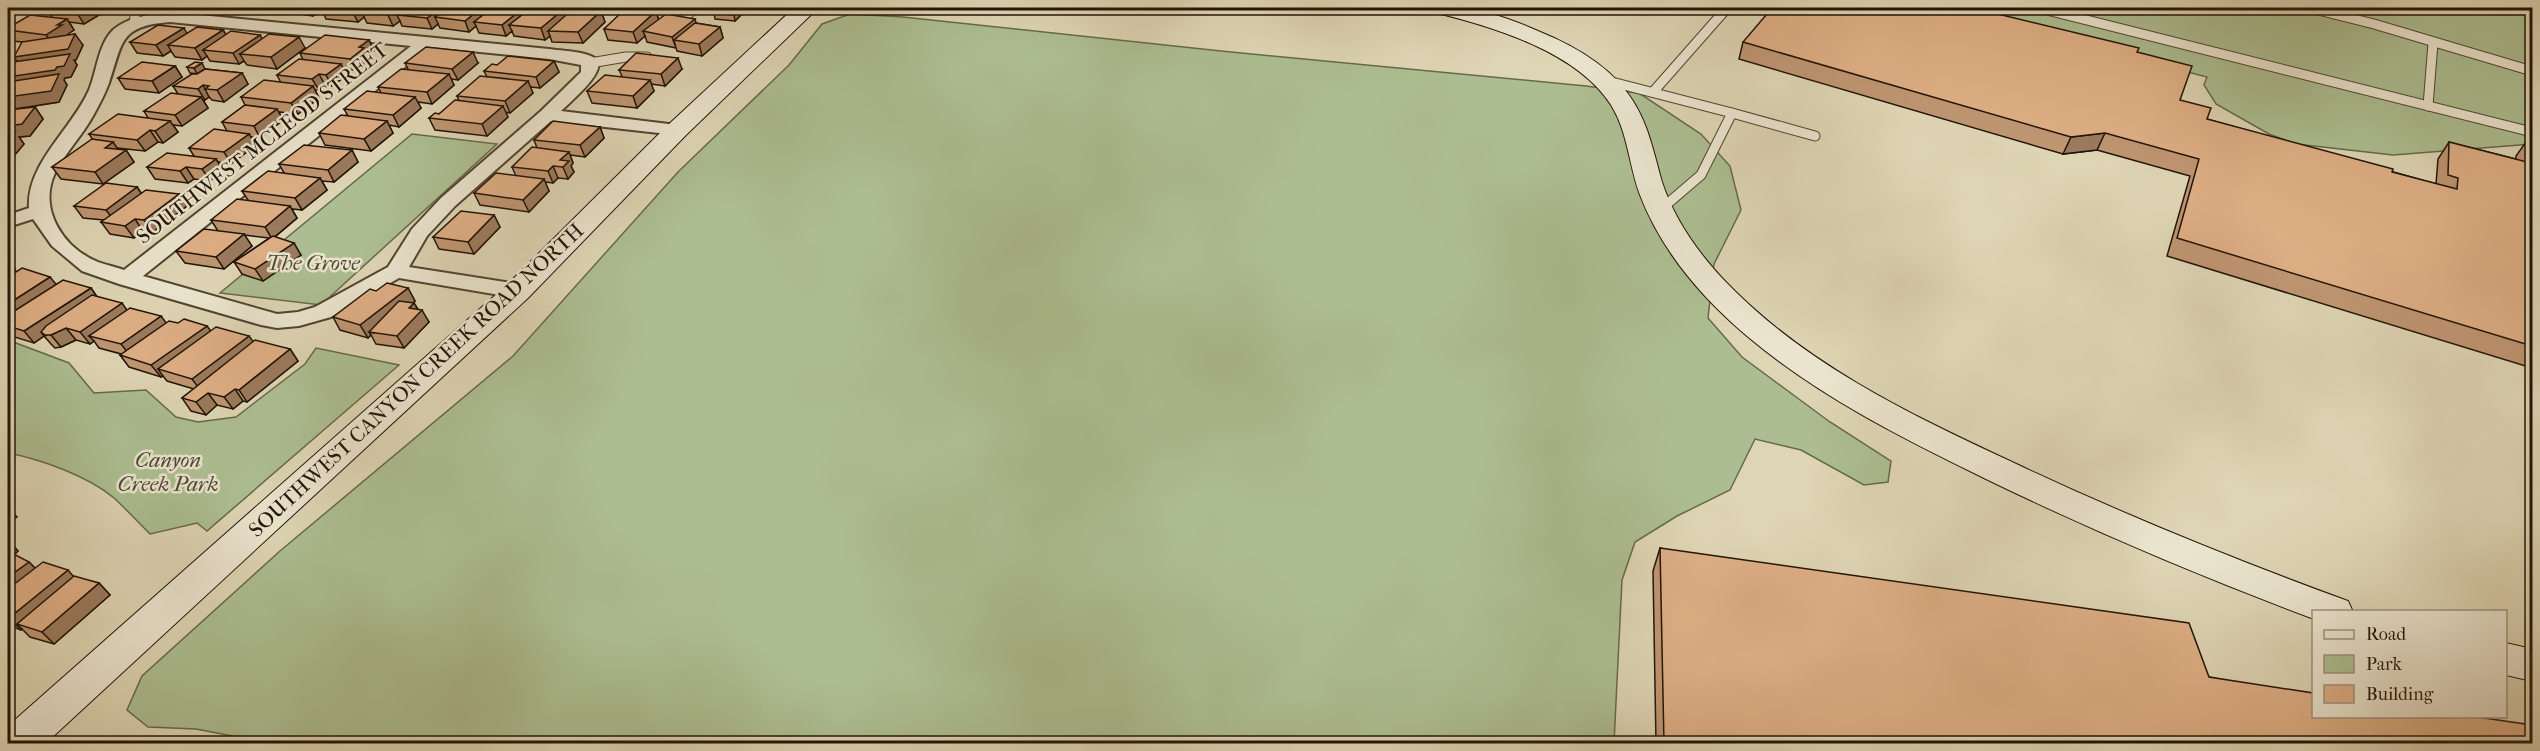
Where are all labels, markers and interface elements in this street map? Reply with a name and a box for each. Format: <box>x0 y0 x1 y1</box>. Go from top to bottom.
street label: SOUTHWEST MCLEOD STREET <box>131 37 393 249</box>
street label: SOUTHWEST CANYON CREEK ROAD NORTH <box>244 218 589 542</box>
park label: The Grove <box>266 251 360 275</box>
park label: Canyon Creek Park <box>118 448 218 496</box>
legend <box>2312 610 2507 718</box>
text: Road <box>2366 624 2406 645</box>
text: Park <box>2366 654 2403 675</box>
text: Building <box>2366 684 2434 705</box>

